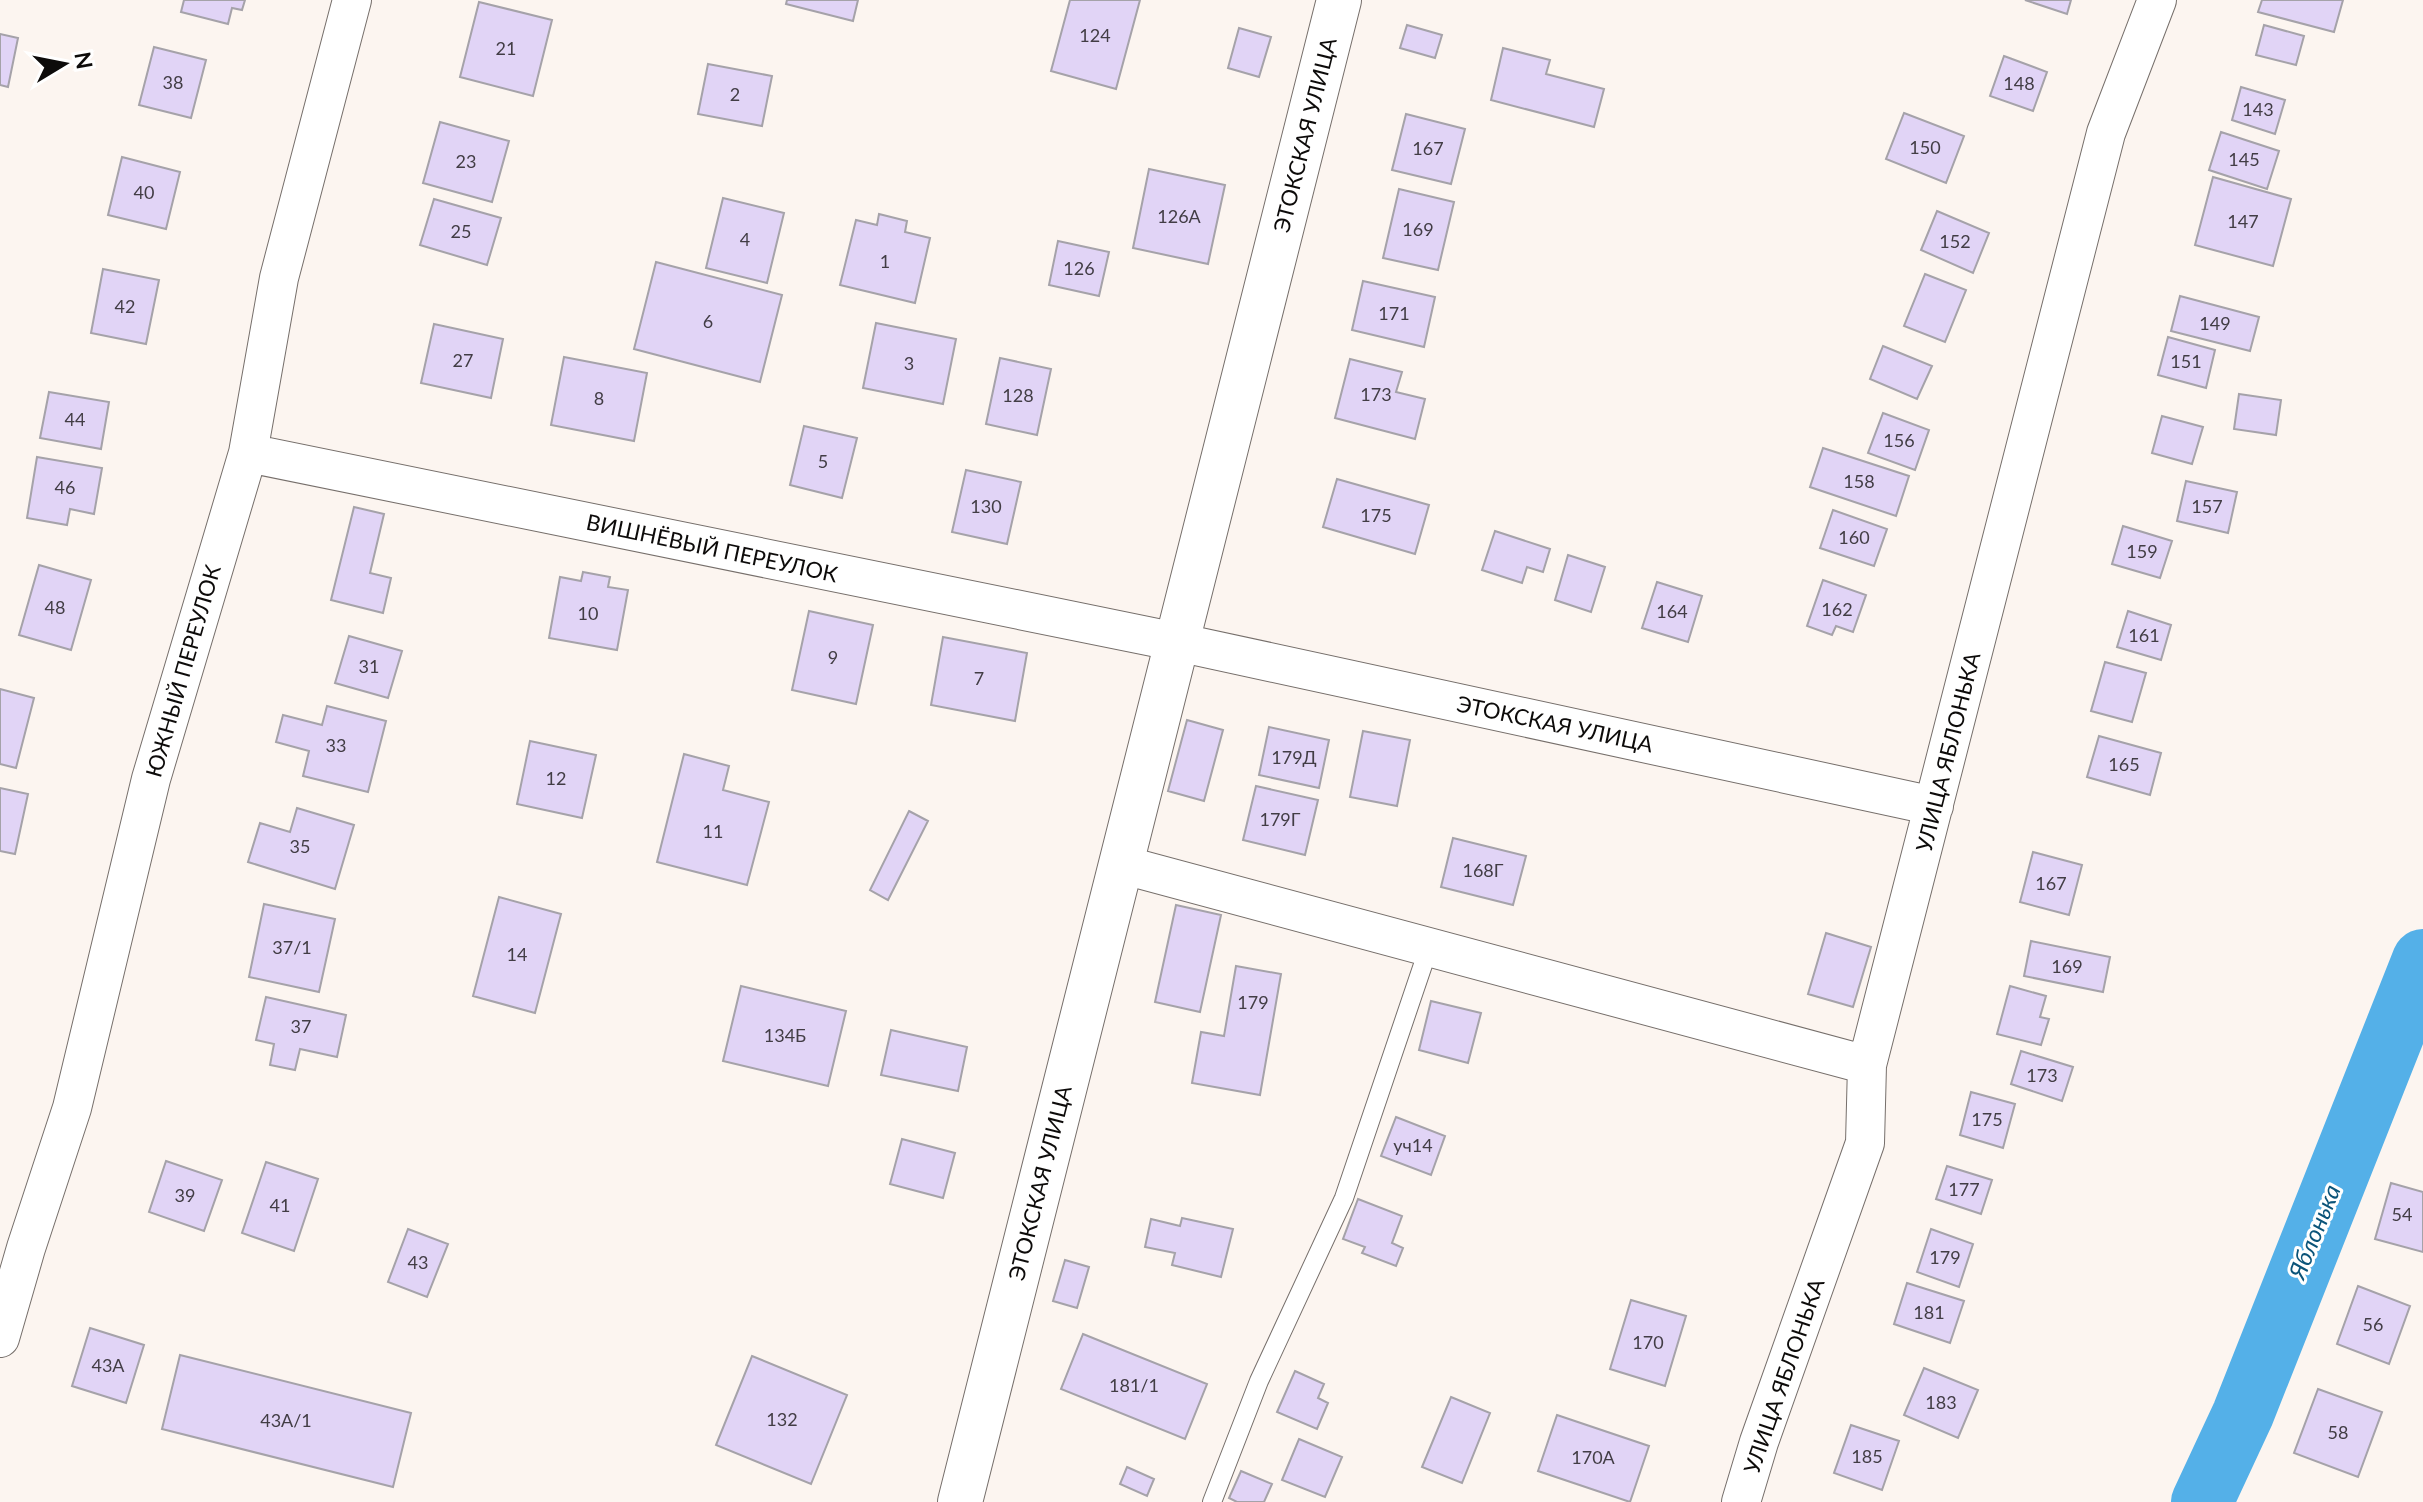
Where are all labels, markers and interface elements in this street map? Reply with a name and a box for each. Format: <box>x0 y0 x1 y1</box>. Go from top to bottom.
north arrow <box>24 24 104 104</box>
house number: 124 <box>1079 24 1111 46</box>
street label: ЭТОКСКАЯ УЛИЦА <box>1267 34 1342 235</box>
house number: 21 <box>496 37 516 59</box>
text: N <box>69 50 99 71</box>
house number: 38 <box>163 71 183 93</box>
house number: 148 <box>2003 72 2035 94</box>
house number: 2 <box>730 83 740 105</box>
house number: 143 <box>2242 98 2274 120</box>
house number: 150 <box>1909 136 1941 158</box>
house number: 167 <box>1412 137 1444 159</box>
house number: 145 <box>2228 148 2260 170</box>
house number: 23 <box>456 150 476 172</box>
house number: 40 <box>134 181 154 203</box>
house number: 126А <box>1157 205 1202 227</box>
house number: 147 <box>2227 210 2259 232</box>
house number: 169 <box>1402 218 1434 240</box>
house number: 25 <box>451 220 471 242</box>
house number: 4 <box>740 228 750 250</box>
house number: 152 <box>1939 230 1971 252</box>
house number: 1 <box>880 250 890 272</box>
house number: 126 <box>1063 257 1095 279</box>
house number: 42 <box>115 295 135 317</box>
house number: 171 <box>1378 302 1410 324</box>
house number: 6 <box>703 310 713 332</box>
house number: 149 <box>2199 312 2231 334</box>
house number: 27 <box>453 349 473 371</box>
house number: 151 <box>2170 350 2202 372</box>
house number: 3 <box>904 352 914 374</box>
house number: 173 <box>1360 383 1392 405</box>
house number: 128 <box>1002 384 1034 406</box>
house number: 8 <box>594 387 604 409</box>
house number: 44 <box>65 408 85 430</box>
house number: 156 <box>1883 429 1915 451</box>
house number: 5 <box>818 450 828 472</box>
house number: 158 <box>1843 470 1875 492</box>
house number: 46 <box>55 476 75 498</box>
house number: 130 <box>970 495 1002 517</box>
house number: 157 <box>2191 495 2223 517</box>
house number: 175 <box>1360 504 1392 526</box>
street label: ВИШНЁВЫЙ ПЕРЕУЛОК <box>584 508 840 587</box>
house number: 160 <box>1838 526 1870 548</box>
house number: 159 <box>2126 540 2158 562</box>
street label: ЮЖНЫЙ ПЕРЕУЛОК <box>139 561 226 780</box>
house number: 48 <box>45 596 65 618</box>
house number: 162 <box>1821 598 1853 620</box>
house number: 164 <box>1656 600 1688 622</box>
house number: 10 <box>578 602 598 624</box>
house number: 161 <box>2128 624 2160 646</box>
house number: 9 <box>828 646 838 668</box>
street label: УЛИЦА ЯБЛОНЬКА <box>1910 649 1985 854</box>
house number: 31 <box>359 655 379 677</box>
house number: 7 <box>974 667 984 689</box>
street label: ЭТОКСКАЯ УЛИЦА <box>1455 690 1656 758</box>
house number: 33 <box>326 734 346 756</box>
house number: 179Д <box>1271 746 1317 768</box>
house number: 165 <box>2108 753 2140 775</box>
house number: 12 <box>546 767 566 789</box>
house number: 179Г <box>1259 808 1301 830</box>
house number: 11 <box>703 820 723 842</box>
house number: 35 <box>290 835 310 857</box>
house number: 168Г <box>1462 859 1504 881</box>
house number: 167 <box>2035 872 2067 894</box>
house number: 37/1 <box>272 936 312 958</box>
house number: 14 <box>507 943 527 965</box>
house number: 169 <box>2051 955 2083 977</box>
house number: 179 <box>1237 991 1269 1013</box>
house number: 37 <box>291 1015 311 1037</box>
house number: 134Б <box>764 1024 806 1046</box>
house number: 173 <box>2026 1064 2058 1086</box>
street label: ЭТОКСКАЯ УЛИЦА <box>1002 1082 1077 1283</box>
house number: 175 <box>1971 1108 2003 1130</box>
house number: уч14 <box>1393 1134 1433 1156</box>
house number: 177 <box>1948 1178 1980 1200</box>
water label: Яблонька <box>2281 1180 2346 1284</box>
house number: 39 <box>175 1184 195 1206</box>
house number: 41 <box>270 1194 290 1216</box>
house number: 54 <box>2392 1203 2412 1225</box>
house number: 179 <box>1929 1246 1961 1268</box>
house number: 43 <box>408 1251 428 1273</box>
street label: УЛИЦА ЯБЛОНЬКА <box>1737 1275 1830 1477</box>
house number: 181 <box>1913 1301 1945 1323</box>
house number: 56 <box>2363 1313 2383 1335</box>
house number: 170 <box>1632 1331 1664 1353</box>
house number: 43А <box>91 1354 125 1376</box>
house number: 181/1 <box>1109 1374 1159 1396</box>
house number: 183 <box>1925 1391 1957 1413</box>
house number: 132 <box>766 1408 798 1430</box>
house number: 43А/1 <box>260 1409 312 1431</box>
house number: 58 <box>2328 1421 2348 1443</box>
house number: 185 <box>1851 1445 1883 1467</box>
house number: 170А <box>1571 1446 1616 1468</box>

